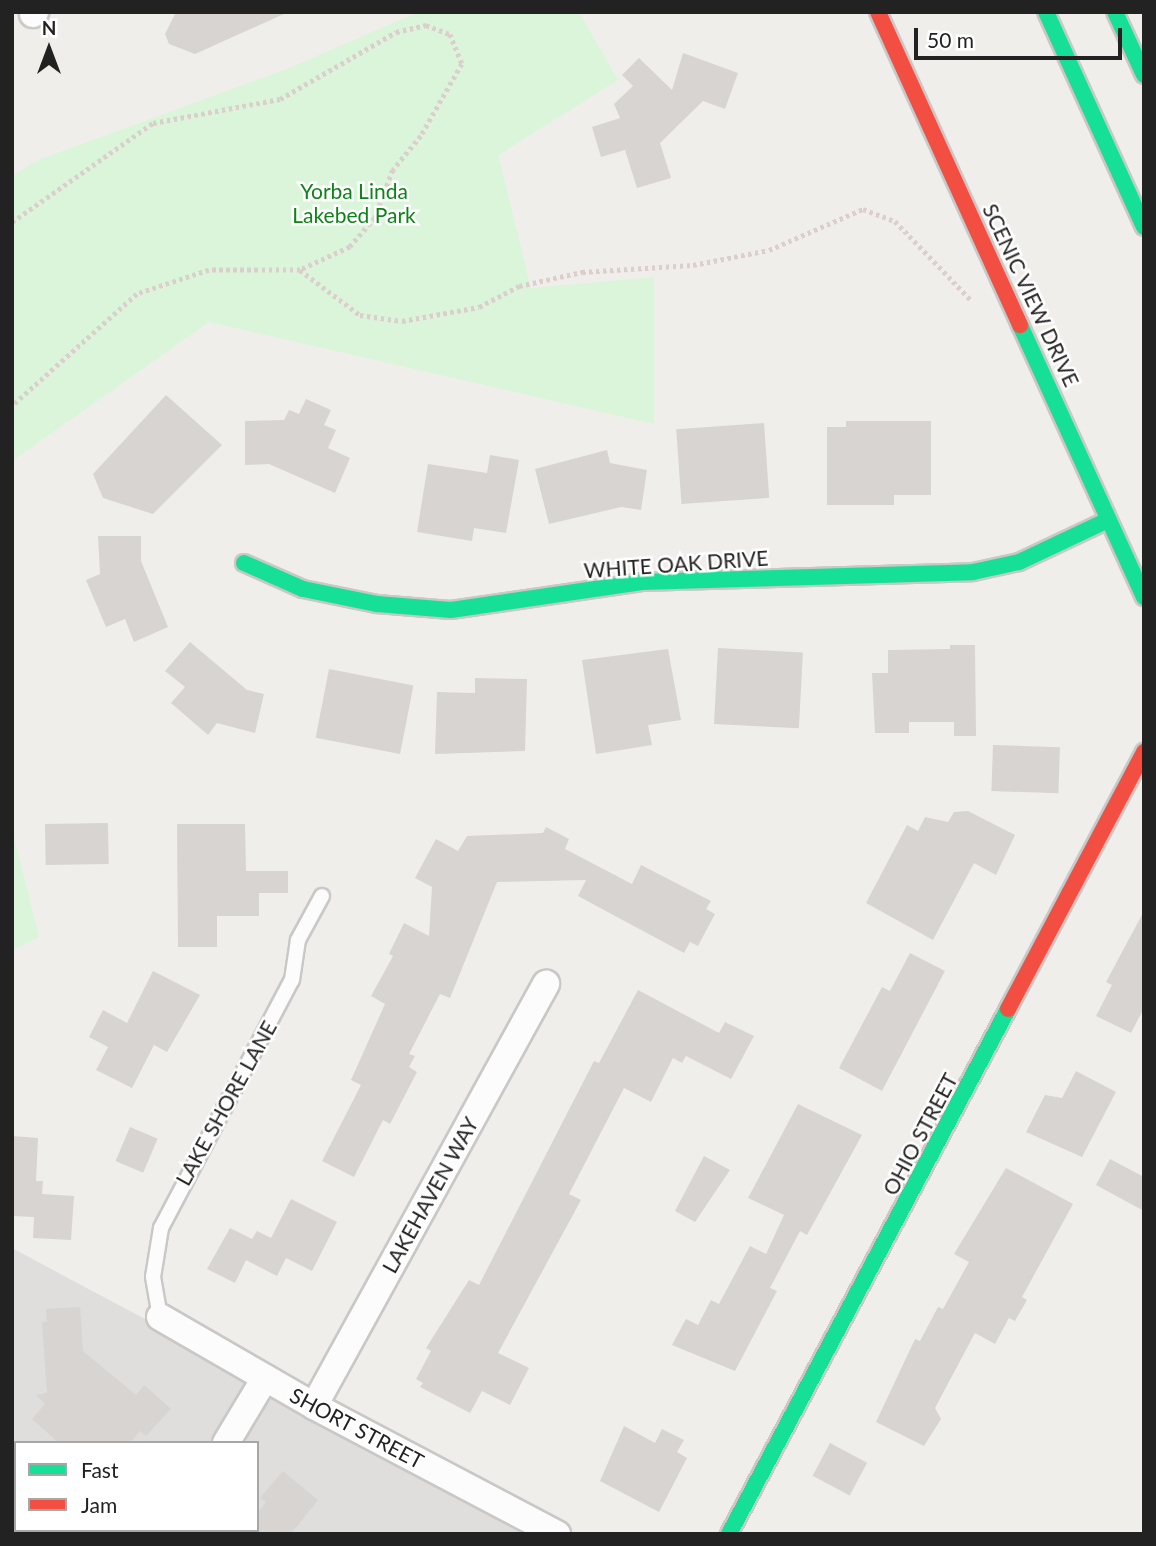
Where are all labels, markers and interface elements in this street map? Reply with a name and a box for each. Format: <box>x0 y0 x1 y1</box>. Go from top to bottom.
north arrow <box>14 14 84 84</box>
scale bar <box>918 14 1126 58</box>
text: N <box>42 16 56 39</box>
text: 50 m <box>927 27 974 52</box>
park label: Yorba Linda Lakebed Park <box>292 178 416 228</box>
street label: SCENIC VIEW DRIVE <box>977 199 1085 391</box>
street label: WHITE OAK DRIVE <box>583 545 769 583</box>
street label: LAKE SHORE LANE <box>170 1016 282 1190</box>
street label: OHIO STREET <box>877 1069 963 1199</box>
street label: LAKEHAVEN WAY <box>377 1113 483 1277</box>
street label: SHORT STREET <box>286 1382 428 1474</box>
legend <box>14 1441 259 1532</box>
text: Fast <box>81 1457 118 1482</box>
text: Jam <box>81 1492 117 1517</box>

